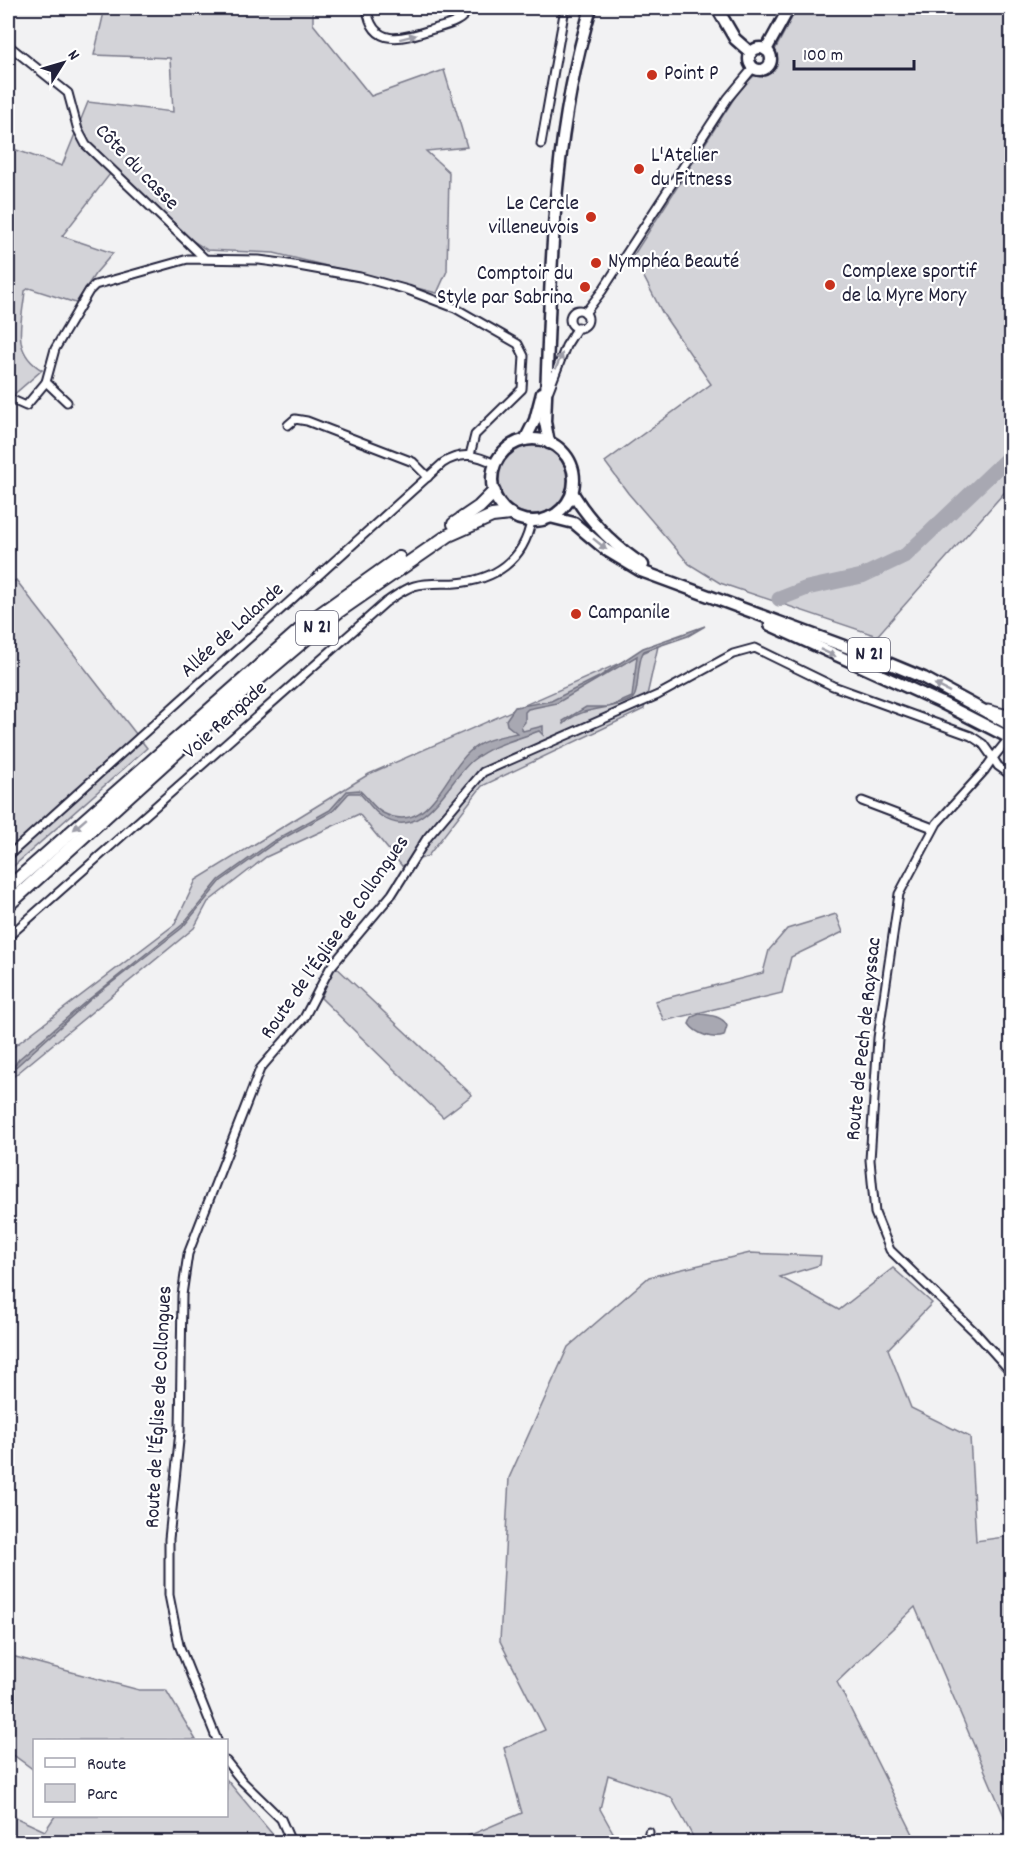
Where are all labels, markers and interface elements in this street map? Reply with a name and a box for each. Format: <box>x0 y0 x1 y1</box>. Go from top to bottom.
one-way arrow <box>399 31 417 41</box>
north arrow <box>33 33 93 93</box>
scale bar <box>794 33 914 71</box>
text: 100 m <box>803 44 843 69</box>
text: N <box>61 45 85 66</box>
place label: Point P <box>664 60 719 90</box>
marker: Point P <box>645 68 659 82</box>
street label: Côte du casse <box>87 118 185 218</box>
place label: L'Atelier du Fitness <box>651 142 732 196</box>
marker: L'Atelier du Fitness <box>632 162 646 176</box>
place label: Le Cercle villeneuvois <box>488 190 579 244</box>
marker: Le Cercle villeneuvois <box>584 210 598 224</box>
place label: Nymphéa Beauté <box>608 248 739 278</box>
marker: Nymphéa Beauté <box>589 256 603 270</box>
place label: Complexe sportif de la Myre Mory <box>842 258 977 312</box>
place label: Comptoir du Style par Sabrina <box>437 260 574 314</box>
marker: Complexe sportif de la Myre Mory <box>823 278 837 292</box>
marker: Comptoir du Style par Sabrina <box>578 280 592 294</box>
one-way arrow <box>555 352 564 370</box>
one-way arrow <box>592 538 608 551</box>
street label: Allée de Lalande <box>174 576 292 686</box>
place label: Campanile <box>588 599 670 629</box>
marker: Campanile <box>569 607 583 621</box>
road number: N 21 <box>296 611 338 645</box>
road number: N 21 <box>848 638 890 672</box>
one-way arrow <box>820 648 837 657</box>
street label: Voie Rengade <box>177 675 275 767</box>
one-way arrow <box>933 683 950 692</box>
one-way arrow <box>73 817 88 830</box>
street label: Route de l’Église de Collongues <box>254 830 418 1046</box>
street label: Route de Pech de Rayssac <box>839 936 891 1142</box>
street label: Route de l’Église de Collongues <box>139 1285 181 1529</box>
legend <box>33 1739 228 1817</box>
text: Route <box>87 1753 126 1778</box>
text: Parc <box>87 1783 118 1808</box>

